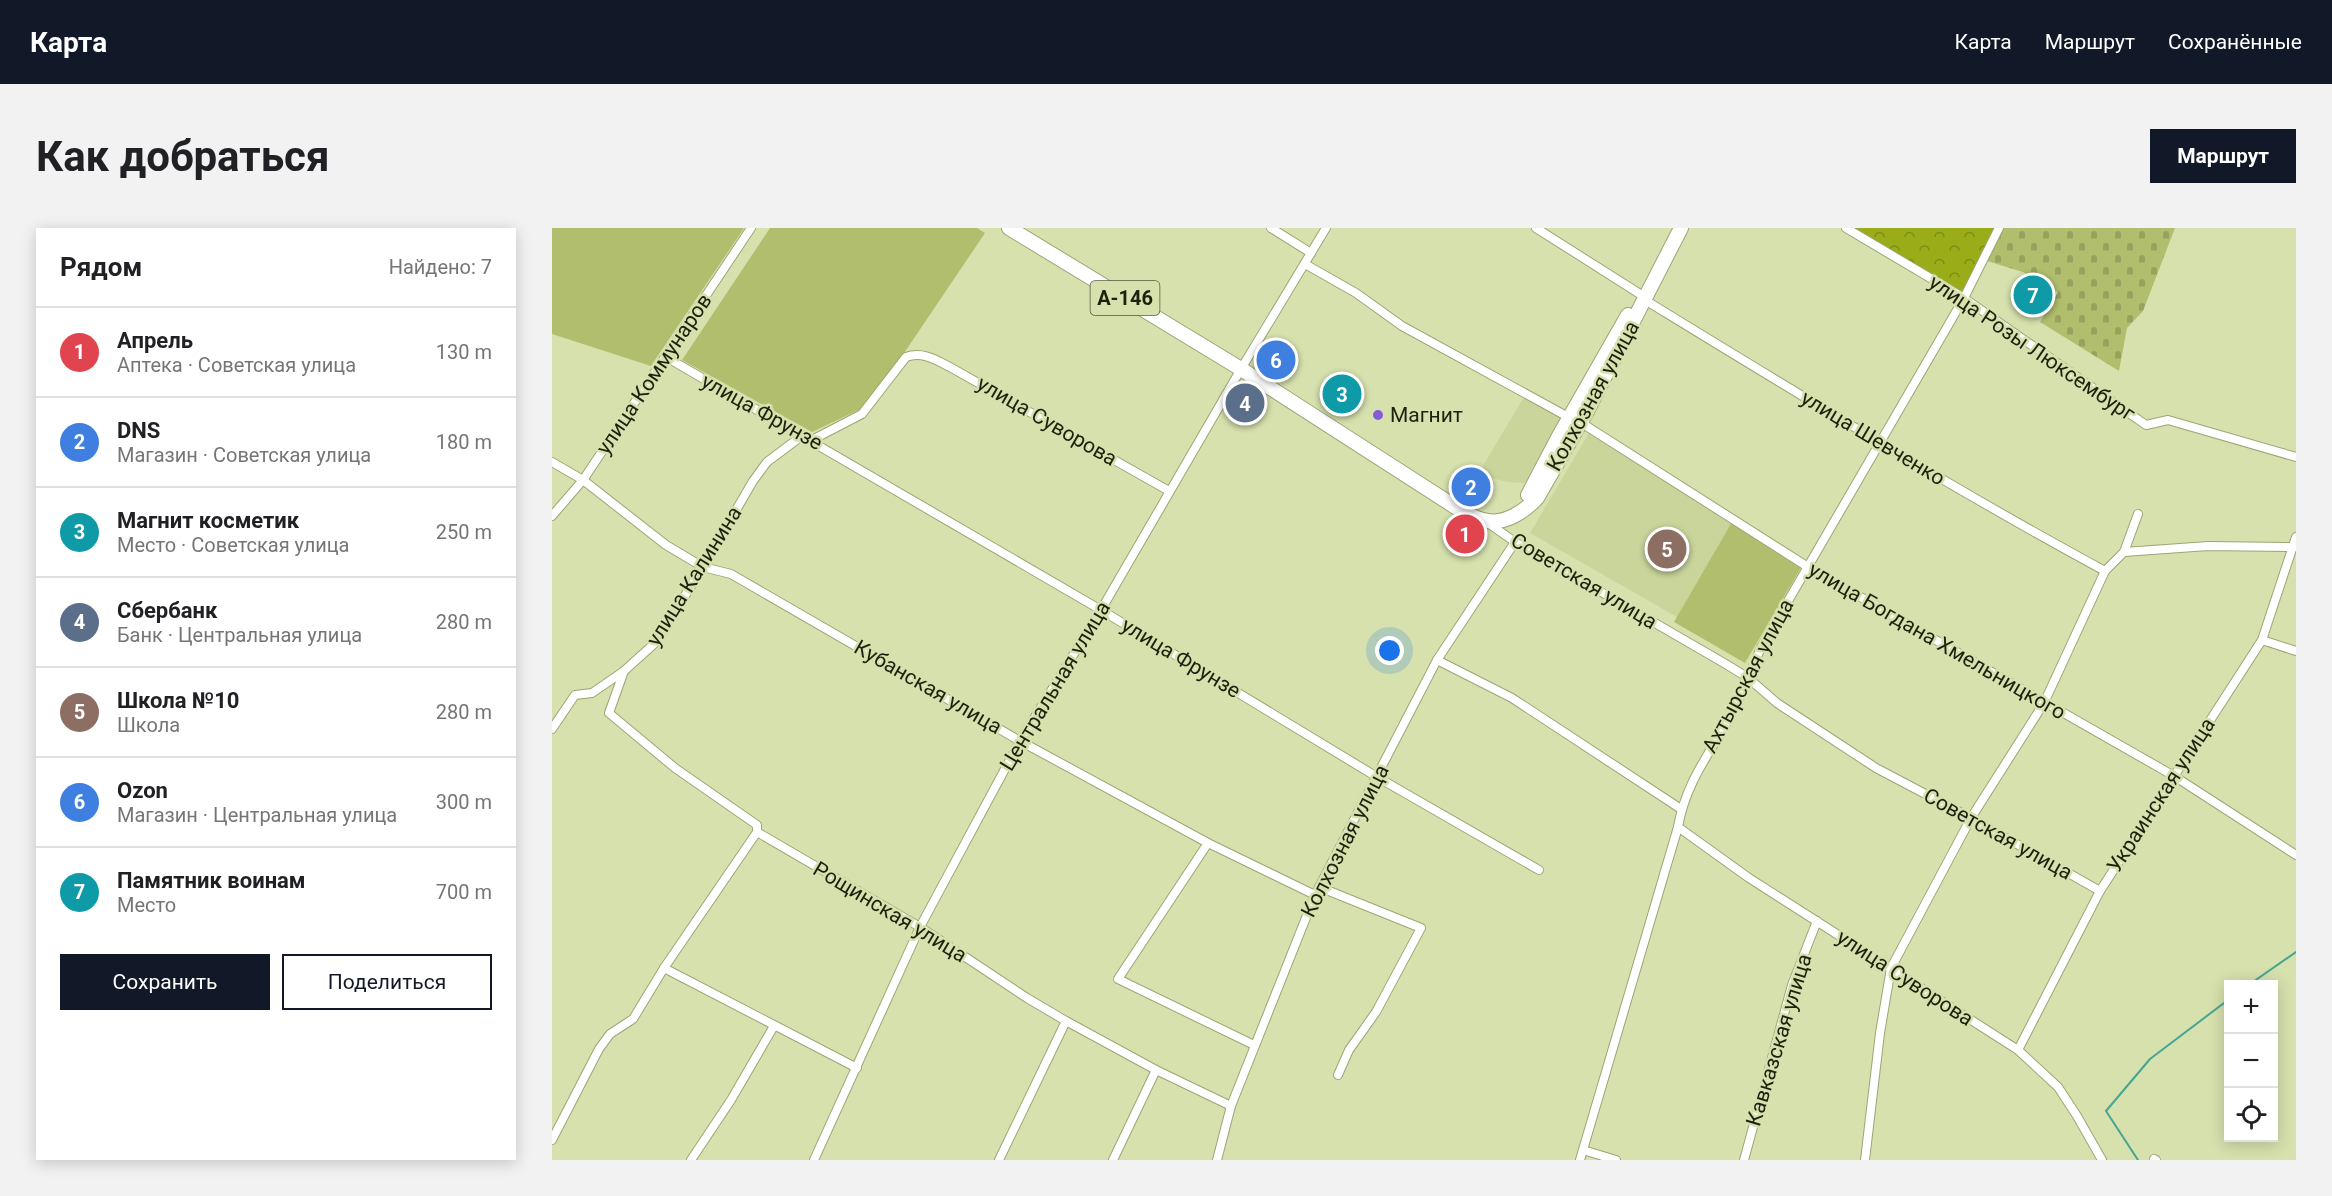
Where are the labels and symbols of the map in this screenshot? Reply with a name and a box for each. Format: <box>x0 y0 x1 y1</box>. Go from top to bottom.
street label: улица Розы Люксембург <box>1924 270 2140 426</box>
pin: 7 <box>2014 272 2052 318</box>
road number: А-146 <box>1090 281 1160 315</box>
street label: улица Коммунаров <box>591 289 717 459</box>
street label: Колхозная улица <box>1542 317 1644 475</box>
pin: 6 <box>1256 338 1296 382</box>
street label: улица Фрунзе <box>697 369 827 455</box>
street label: улица Суворова <box>973 371 1121 471</box>
pin: 3 <box>1322 372 1362 416</box>
pin: 4 <box>1226 380 1264 426</box>
street label: улица Шевченко <box>1797 386 1949 490</box>
place label: Магнит <box>1390 403 1463 427</box>
marker: Магнит <box>1371 408 1385 422</box>
pin: 2 <box>1452 464 1490 510</box>
street label: улица Калинина <box>641 502 747 650</box>
pin: 1 <box>1446 512 1484 556</box>
pin: 5 <box>1648 526 1686 572</box>
street label: Советская улица <box>1507 528 1661 634</box>
street label: улица Богдана Хмельницкого <box>1804 557 2070 725</box>
street label: Ахтырская улица <box>1697 595 1799 757</box>
street label: Центральная улица <box>995 597 1115 775</box>
street label: улица Фрунзе <box>1117 613 1245 703</box>
street label: Кубанская улица <box>850 635 1006 739</box>
your location <box>1375 636 1404 665</box>
street label: Украинская улица <box>2102 713 2220 877</box>
street label: Колхозная улица <box>1296 761 1394 921</box>
street label: Советская улица <box>1920 783 2076 885</box>
street label: Рощинская улица <box>809 857 971 967</box>
street label: улица Суворова <box>1832 925 1978 1031</box>
street label: Кавказская улица <box>1741 951 1817 1129</box>

